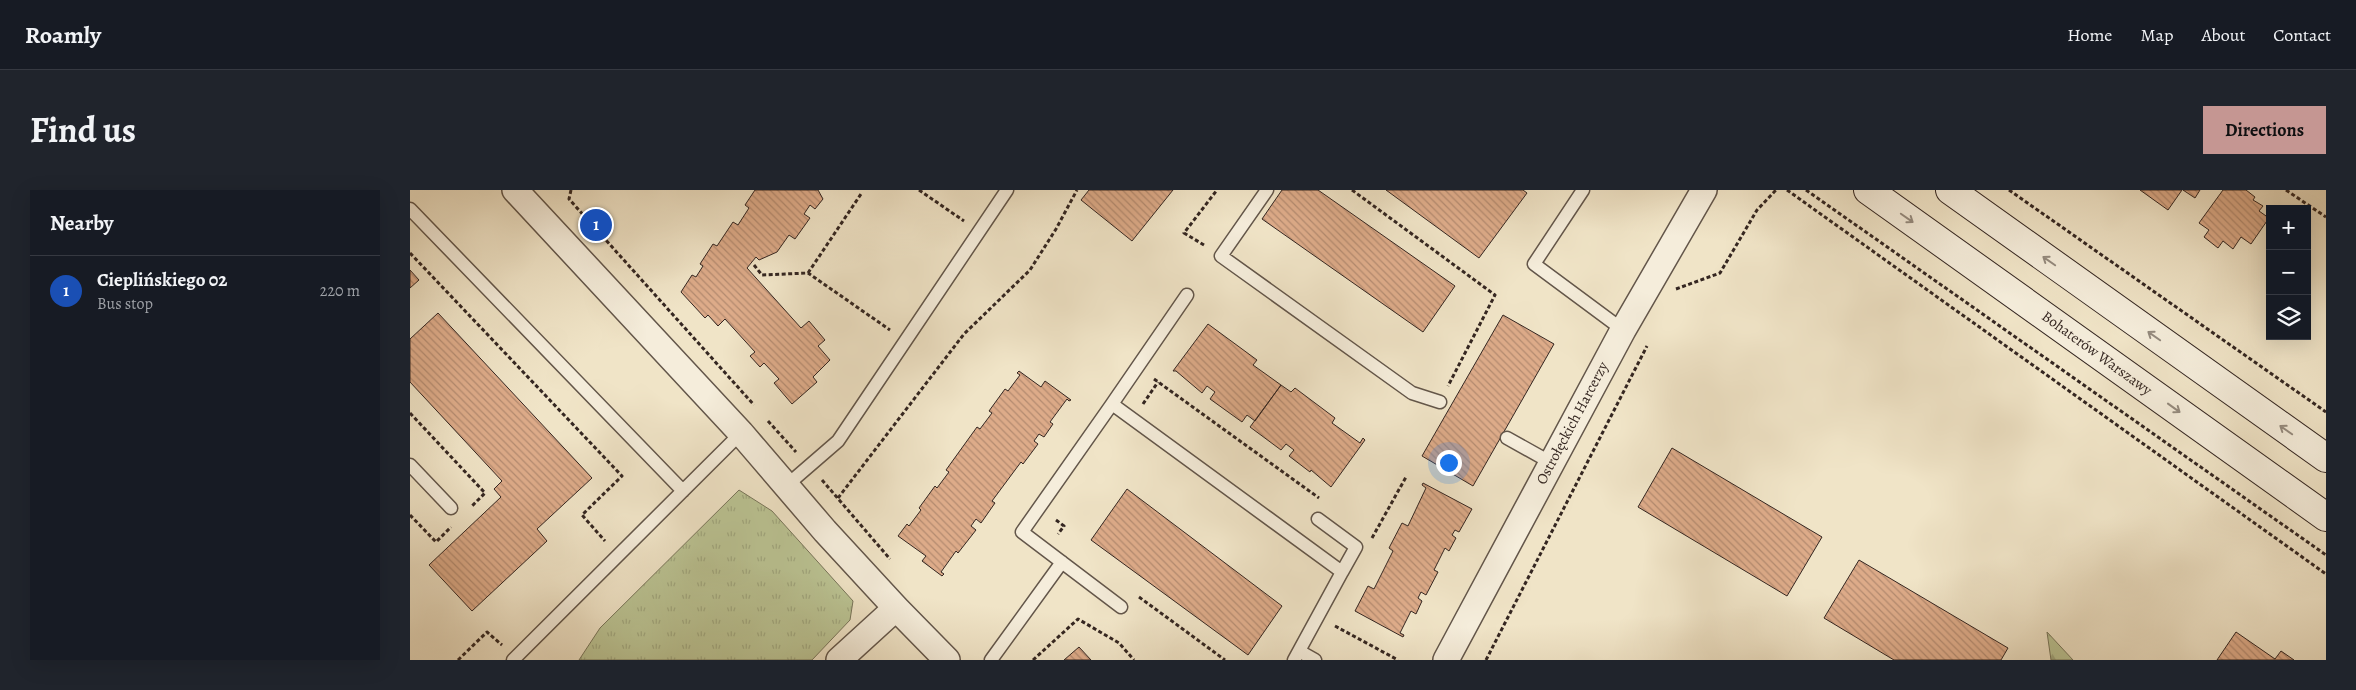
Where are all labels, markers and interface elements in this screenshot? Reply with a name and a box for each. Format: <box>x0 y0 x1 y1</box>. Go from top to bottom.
text: Roamly <box>25 19 101 51</box>
text: Home <box>2067 23 2112 47</box>
text: Map <box>2140 23 2173 47</box>
text: About <box>2201 23 2245 47</box>
text: Contact <box>2273 23 2331 47</box>
text: Find us <box>30 106 136 154</box>
button: Directions <box>2203 106 2326 154</box>
map controls <box>2266 205 2311 340</box>
button: + <box>2266 205 2311 250</box>
pin: 1 <box>580 206 612 244</box>
text: Nearby <box>50 209 113 237</box>
one-way arrow <box>1900 213 1914 223</box>
button: − <box>2266 250 2311 295</box>
one-way arrow <box>2042 256 2056 266</box>
text: Cieplińskiego 02 <box>97 267 227 293</box>
text: 1 <box>63 280 69 302</box>
text: 220 m <box>320 280 360 302</box>
text: Bus stop <box>97 293 153 315</box>
button: layers <box>2266 295 2311 340</box>
street label: Bohaterów Warszawy <box>2038 306 2156 400</box>
one-way arrow <box>2148 330 2161 341</box>
street label: Ostrołęckich Harcerzy <box>1531 358 1613 488</box>
one-way arrow <box>2167 403 2181 413</box>
one-way arrow <box>2279 425 2293 435</box>
your location <box>1436 450 1462 476</box>

